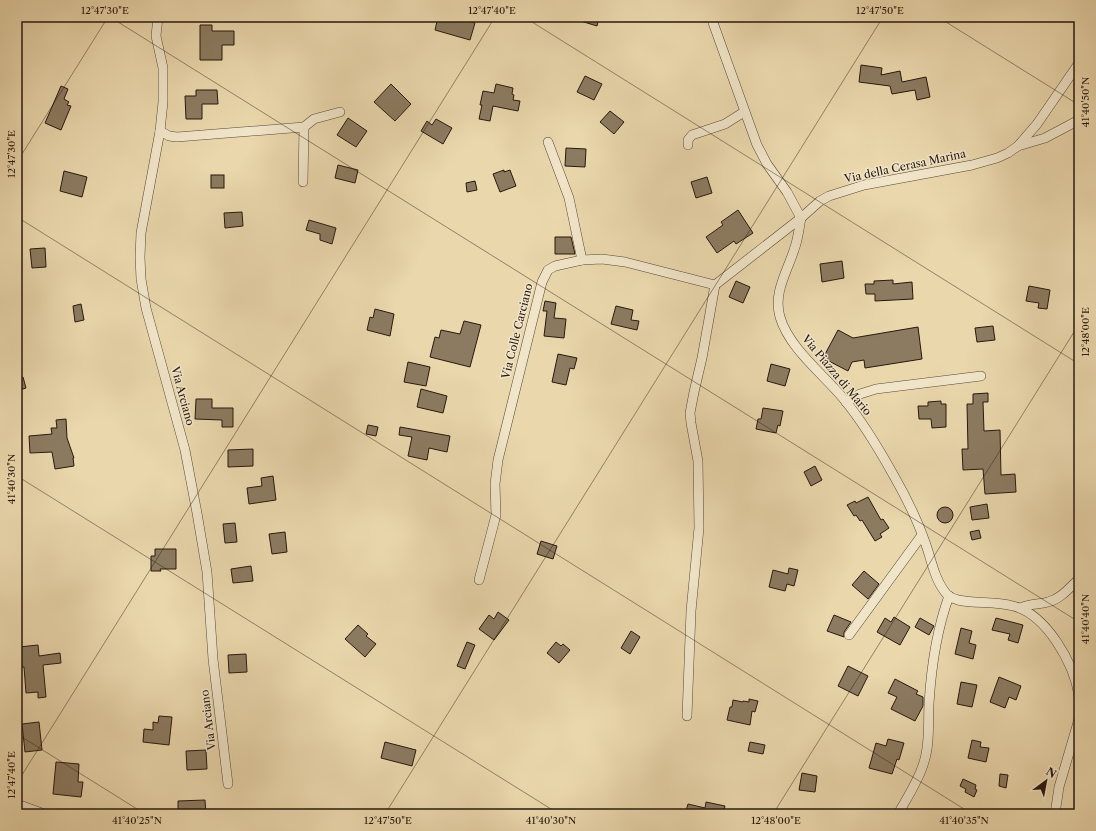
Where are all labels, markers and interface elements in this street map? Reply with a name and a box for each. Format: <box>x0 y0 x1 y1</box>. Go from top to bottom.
text: 12°47'30"E <box>81 4 129 17</box>
text: 12°47'40"E <box>468 4 516 17</box>
text: 12°47'50"E <box>856 4 904 17</box>
text: 41°40'50"N <box>1079 77 1092 127</box>
text: 12°47'30"E <box>5 130 18 178</box>
street label: Via della Cerasa Marina <box>842 146 967 186</box>
street label: Via Colle Carciano <box>498 281 536 381</box>
text: 12°48'00"E <box>1079 307 1092 357</box>
street label: Via Piazza di Mario <box>799 331 875 418</box>
street label: Via Arciano <box>168 364 198 427</box>
text: 41°40'30"N <box>5 454 18 504</box>
text: 41°40'40"N <box>1079 594 1092 644</box>
street label: Via Arciano <box>197 689 219 752</box>
text: 12°47'40"E <box>5 751 18 799</box>
north arrow <box>1026 761 1066 801</box>
text: N <box>1044 764 1059 781</box>
text: 41°40'25"N <box>112 814 162 827</box>
text: 12°47'50"E <box>364 814 412 827</box>
text: 41°40'30"N <box>526 814 576 827</box>
text: 12°48'00"E <box>751 814 801 827</box>
text: 41°40'35"N <box>939 814 989 827</box>

